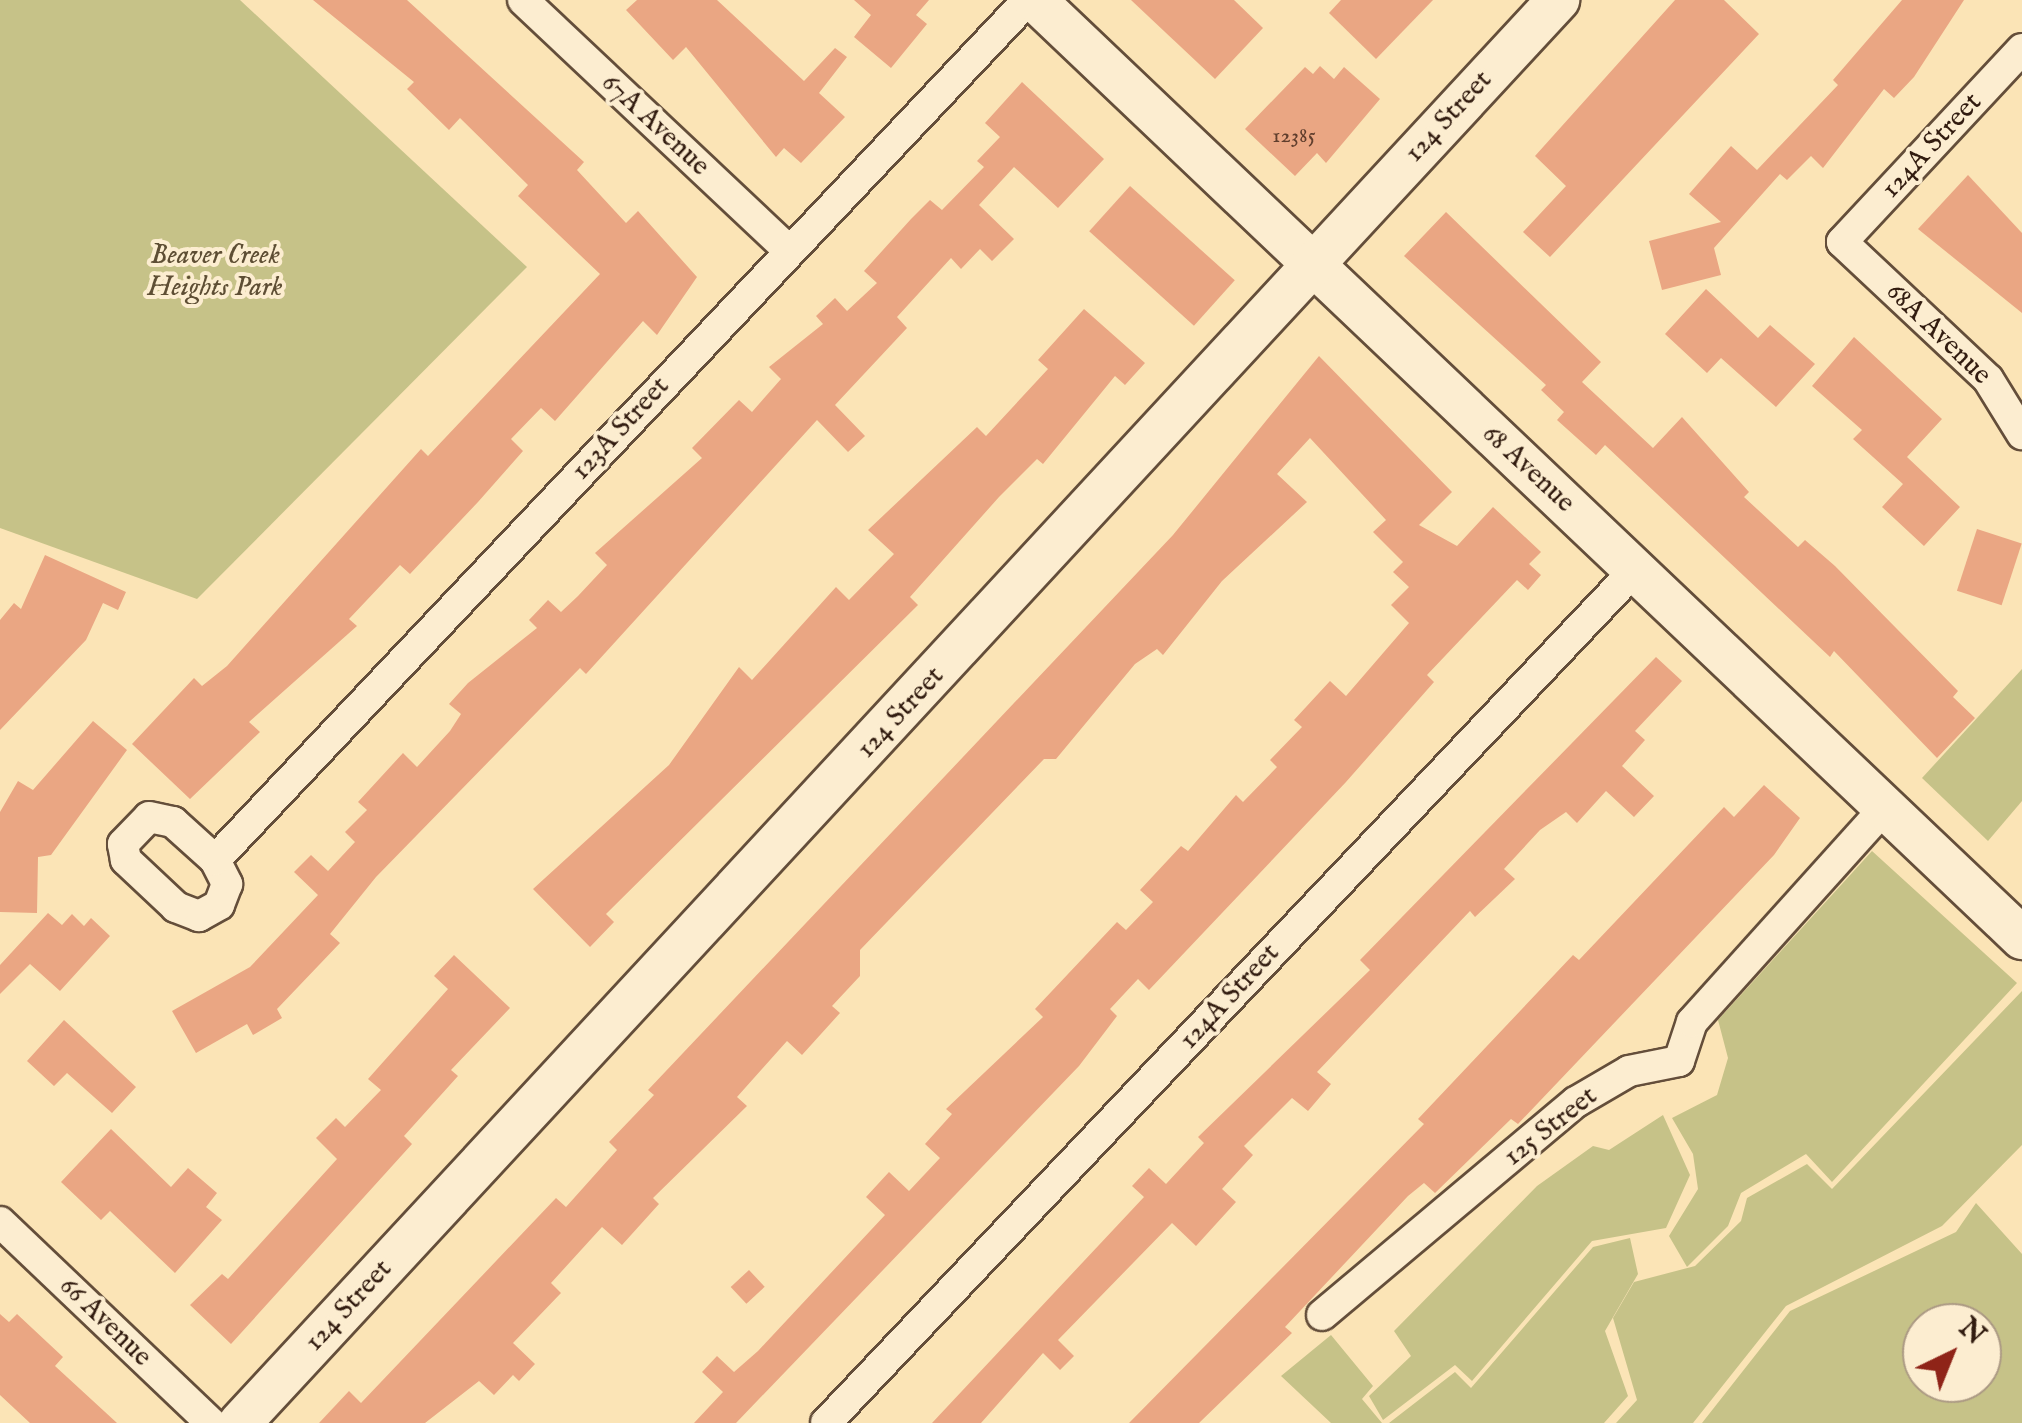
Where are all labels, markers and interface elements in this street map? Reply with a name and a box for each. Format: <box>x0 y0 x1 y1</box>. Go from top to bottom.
street label: 124 Street <box>1398 64 1500 170</box>
street label: 67A Avenue <box>594 67 716 183</box>
street label: 124A Street <box>1875 86 1989 206</box>
house number: 12385 <box>1272 124 1316 150</box>
park label: Beaver Creek Heights Park <box>148 239 282 305</box>
street label: 68A Avenue <box>1878 276 1998 392</box>
street label: 123A Street <box>565 371 677 487</box>
street label: 68 Avenue <box>1475 418 1581 520</box>
street label: 124 Street <box>850 660 952 766</box>
street label: 124A Street <box>1173 937 1287 1057</box>
street label: 125 Street <box>1498 1080 1604 1174</box>
street label: 124 Street <box>298 1253 400 1359</box>
street label: 66 Avenue <box>52 1270 158 1374</box>
north arrow <box>1902 1303 2002 1403</box>
text: N <box>1951 1311 1992 1353</box>

